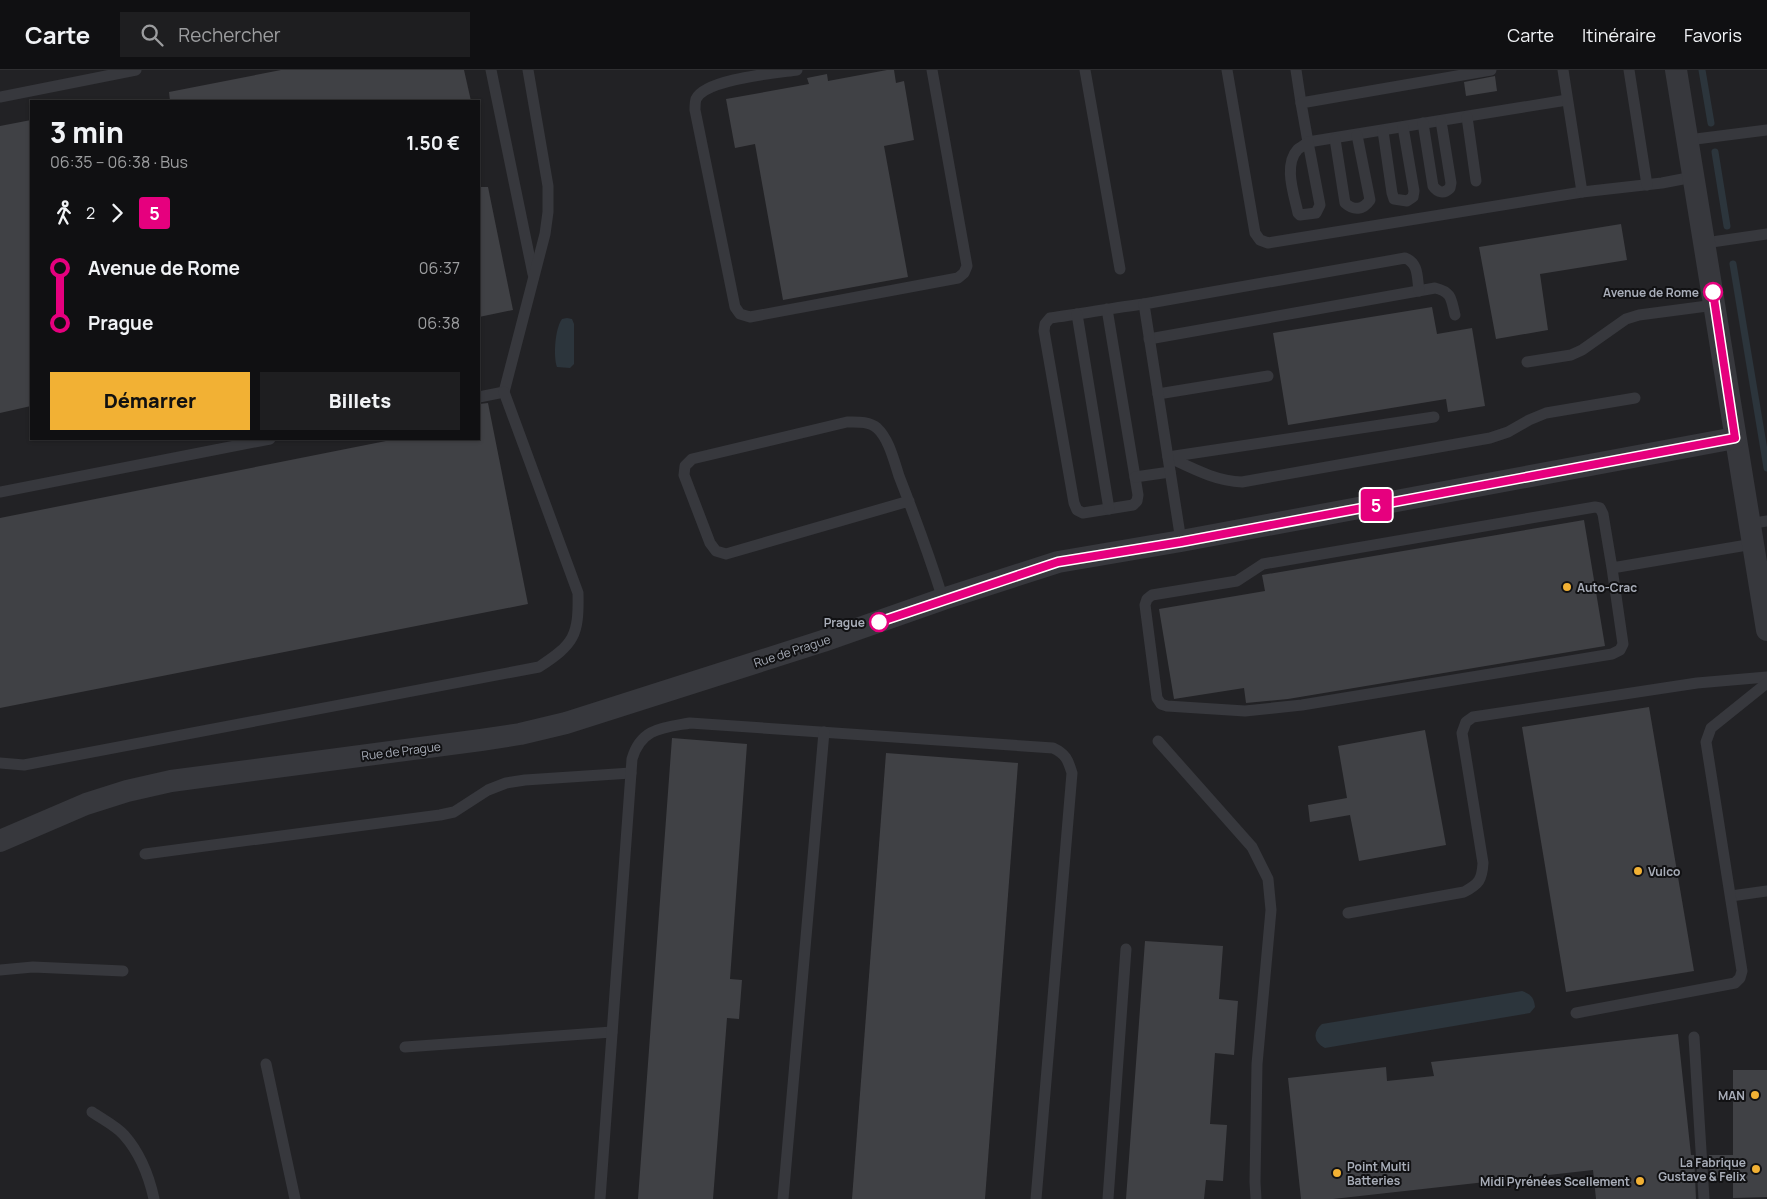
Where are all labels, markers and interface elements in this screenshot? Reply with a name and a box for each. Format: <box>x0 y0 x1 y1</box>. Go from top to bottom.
search box <box>120 12 470 57</box>
text: Carte <box>25 18 90 51</box>
icon: search <box>138 21 166 49</box>
text: Rechercher <box>178 22 281 48</box>
text: Carte <box>1507 23 1554 47</box>
text: Itinéraire <box>1582 23 1656 47</box>
text: Favoris <box>1684 23 1742 47</box>
text: 3 min <box>50 113 124 151</box>
text: 1.50 € <box>406 130 460 156</box>
text: 06:35 – 06:38 · Bus <box>50 151 188 173</box>
icon: walk <box>50 199 78 227</box>
icon: forward <box>103 199 131 227</box>
text: 5 <box>149 201 160 225</box>
text: 2 <box>86 202 95 224</box>
text: Avenue de Rome <box>88 255 240 281</box>
text: 06:37 <box>419 257 460 279</box>
marker: Avenue de Rome <box>1703 282 1723 302</box>
place label: Avenue de Rome <box>1603 284 1699 301</box>
text: Prague <box>88 310 153 336</box>
text: 06:38 <box>417 312 460 334</box>
button: Démarrer <box>50 372 250 430</box>
button: Billets <box>260 372 460 430</box>
line badge: 5 <box>1360 489 1392 521</box>
text: 5 <box>1371 493 1381 517</box>
place label: Auto-Crac <box>1577 579 1637 596</box>
marker: Auto-Crac <box>1561 581 1573 593</box>
marker: Prague <box>869 612 889 632</box>
place label: Prague <box>824 614 865 631</box>
street label: Rue de Prague <box>751 631 833 671</box>
street label: Rue de Prague <box>360 738 442 764</box>
place label: Vulco <box>1648 863 1680 880</box>
marker: Vulco <box>1632 865 1644 877</box>
place label: MAN <box>1718 1087 1745 1104</box>
marker: MAN <box>1749 1089 1761 1101</box>
place label: La Fabrique Gustave & Felix <box>1658 1154 1746 1185</box>
place label: Point Multi Batteries <box>1347 1158 1410 1189</box>
marker: La Fabrique Gustave & Felix <box>1750 1163 1762 1175</box>
marker: Point Multi Batteries <box>1331 1167 1343 1179</box>
place label: Midi Pyrénées Scellement <box>1480 1173 1630 1190</box>
marker: Midi Pyrénées Scellement <box>1634 1175 1646 1187</box>

